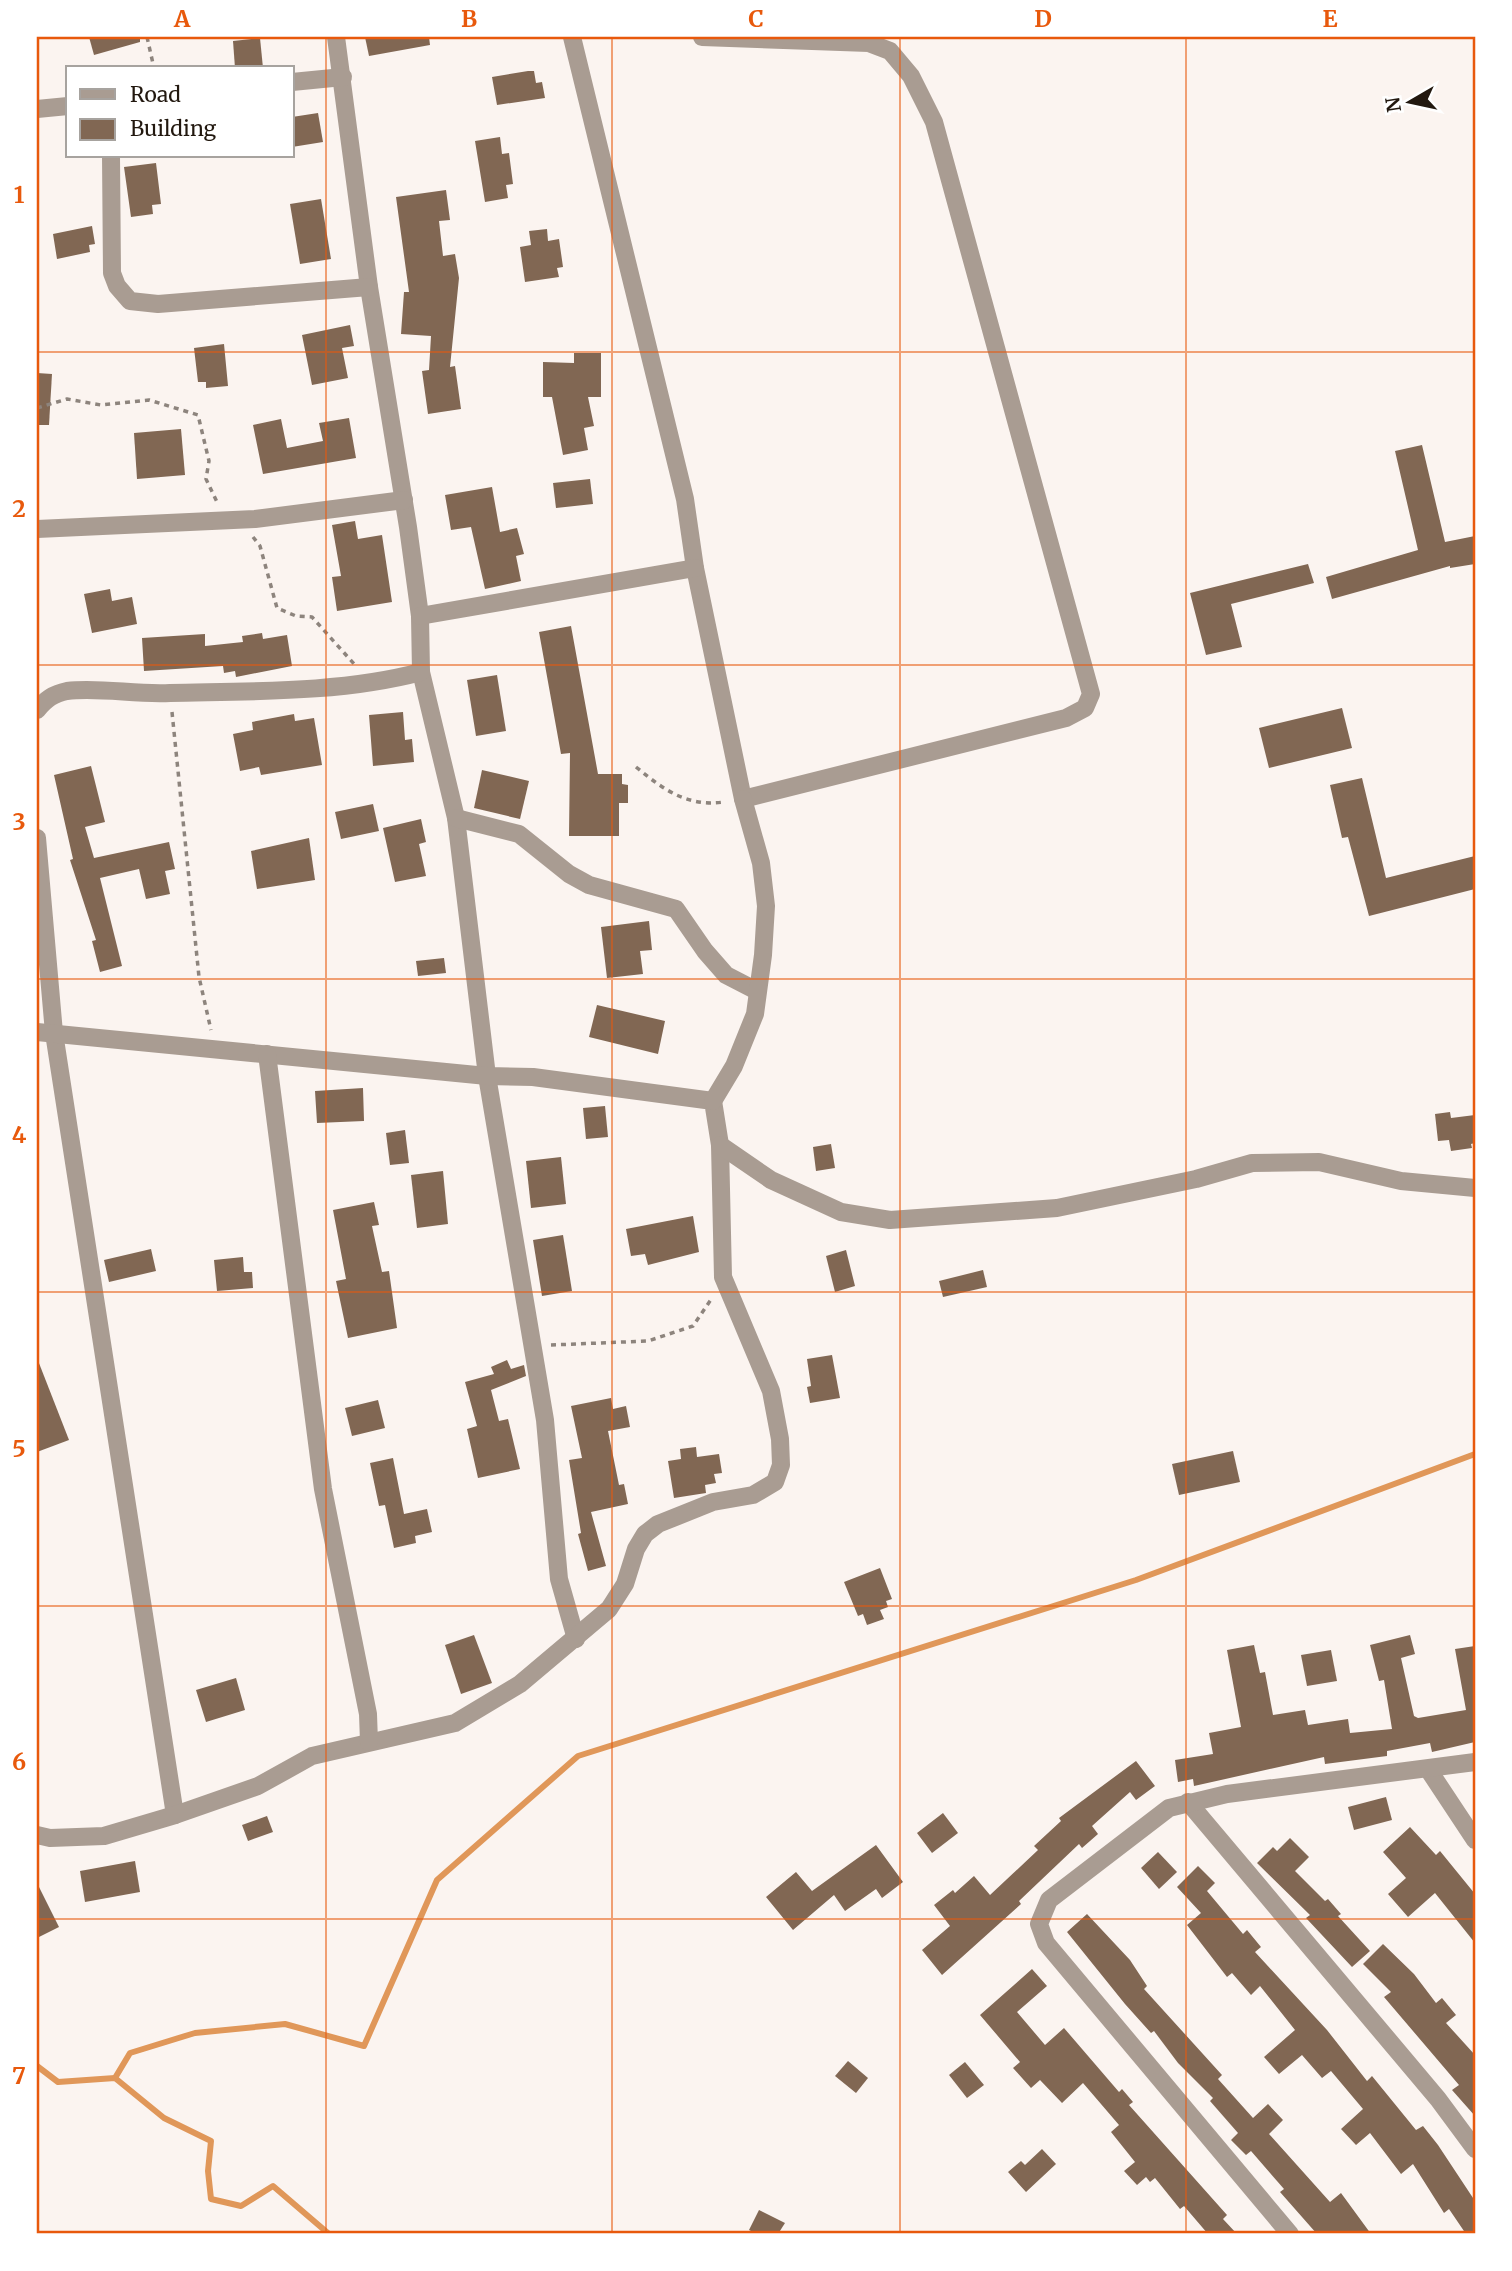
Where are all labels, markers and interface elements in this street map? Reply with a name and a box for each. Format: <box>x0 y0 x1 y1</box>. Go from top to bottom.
text: A <box>173 4 191 33</box>
text: B <box>461 4 477 33</box>
text: C <box>748 4 764 33</box>
text: D <box>1034 4 1052 33</box>
text: E <box>1322 4 1338 33</box>
legend <box>66 66 294 158</box>
north arrow <box>1376 66 1446 136</box>
text: Road <box>130 81 181 108</box>
text: N <box>1380 95 1406 114</box>
text: Building <box>130 115 217 142</box>
text: 1 <box>14 180 25 209</box>
text: 2 <box>12 494 26 523</box>
text: 3 <box>12 807 26 836</box>
text: 4 <box>12 1120 27 1149</box>
text: 5 <box>12 1434 26 1463</box>
text: 6 <box>12 1747 26 1776</box>
text: 7 <box>12 2061 26 2090</box>

